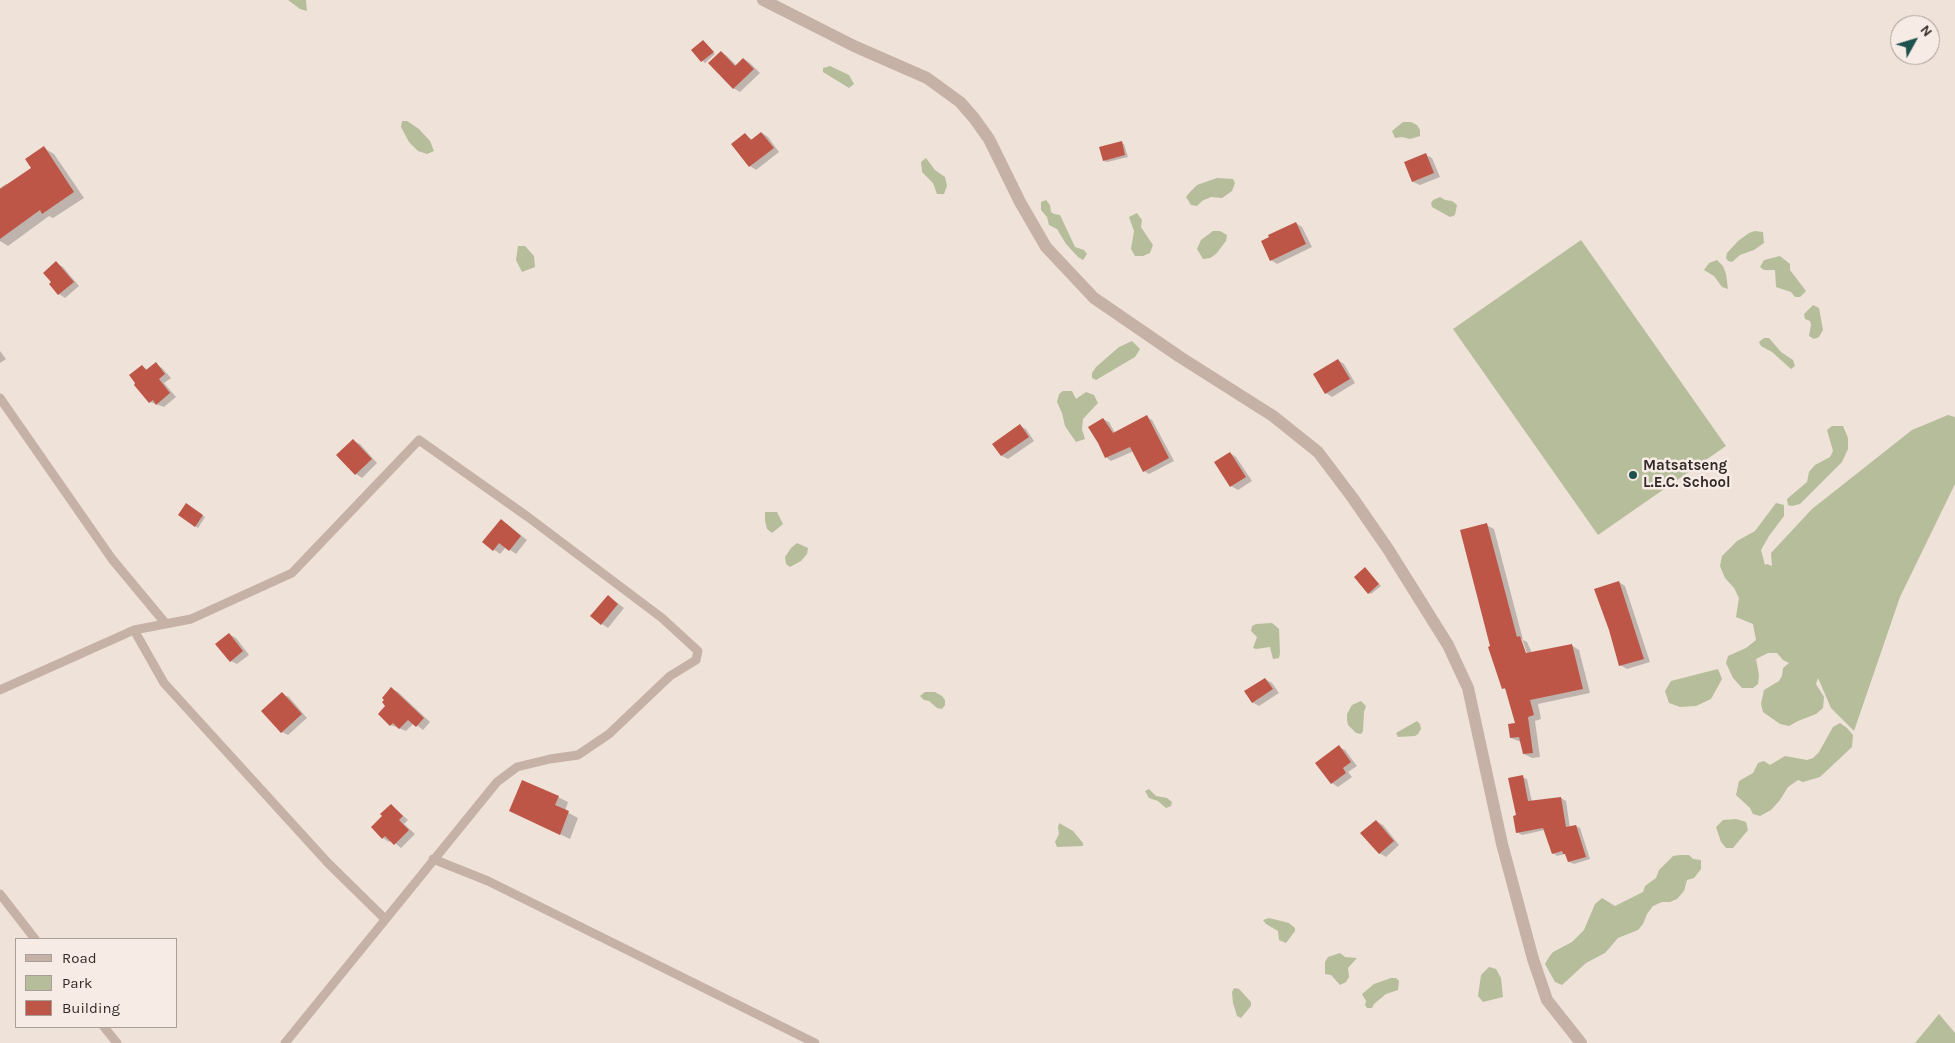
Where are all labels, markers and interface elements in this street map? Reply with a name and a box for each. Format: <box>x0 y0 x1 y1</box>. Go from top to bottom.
north arrow <box>1890 15 1940 65</box>
text: N <box>1916 22 1936 40</box>
place label: Matsatseng L.E.C. School <box>1643 457 1731 492</box>
marker: Matsatseng L.E.C. School <box>1627 469 1639 481</box>
legend <box>15 938 178 1028</box>
text: Road <box>62 949 97 967</box>
text: Park <box>62 974 92 992</box>
text: Building <box>62 999 120 1017</box>

